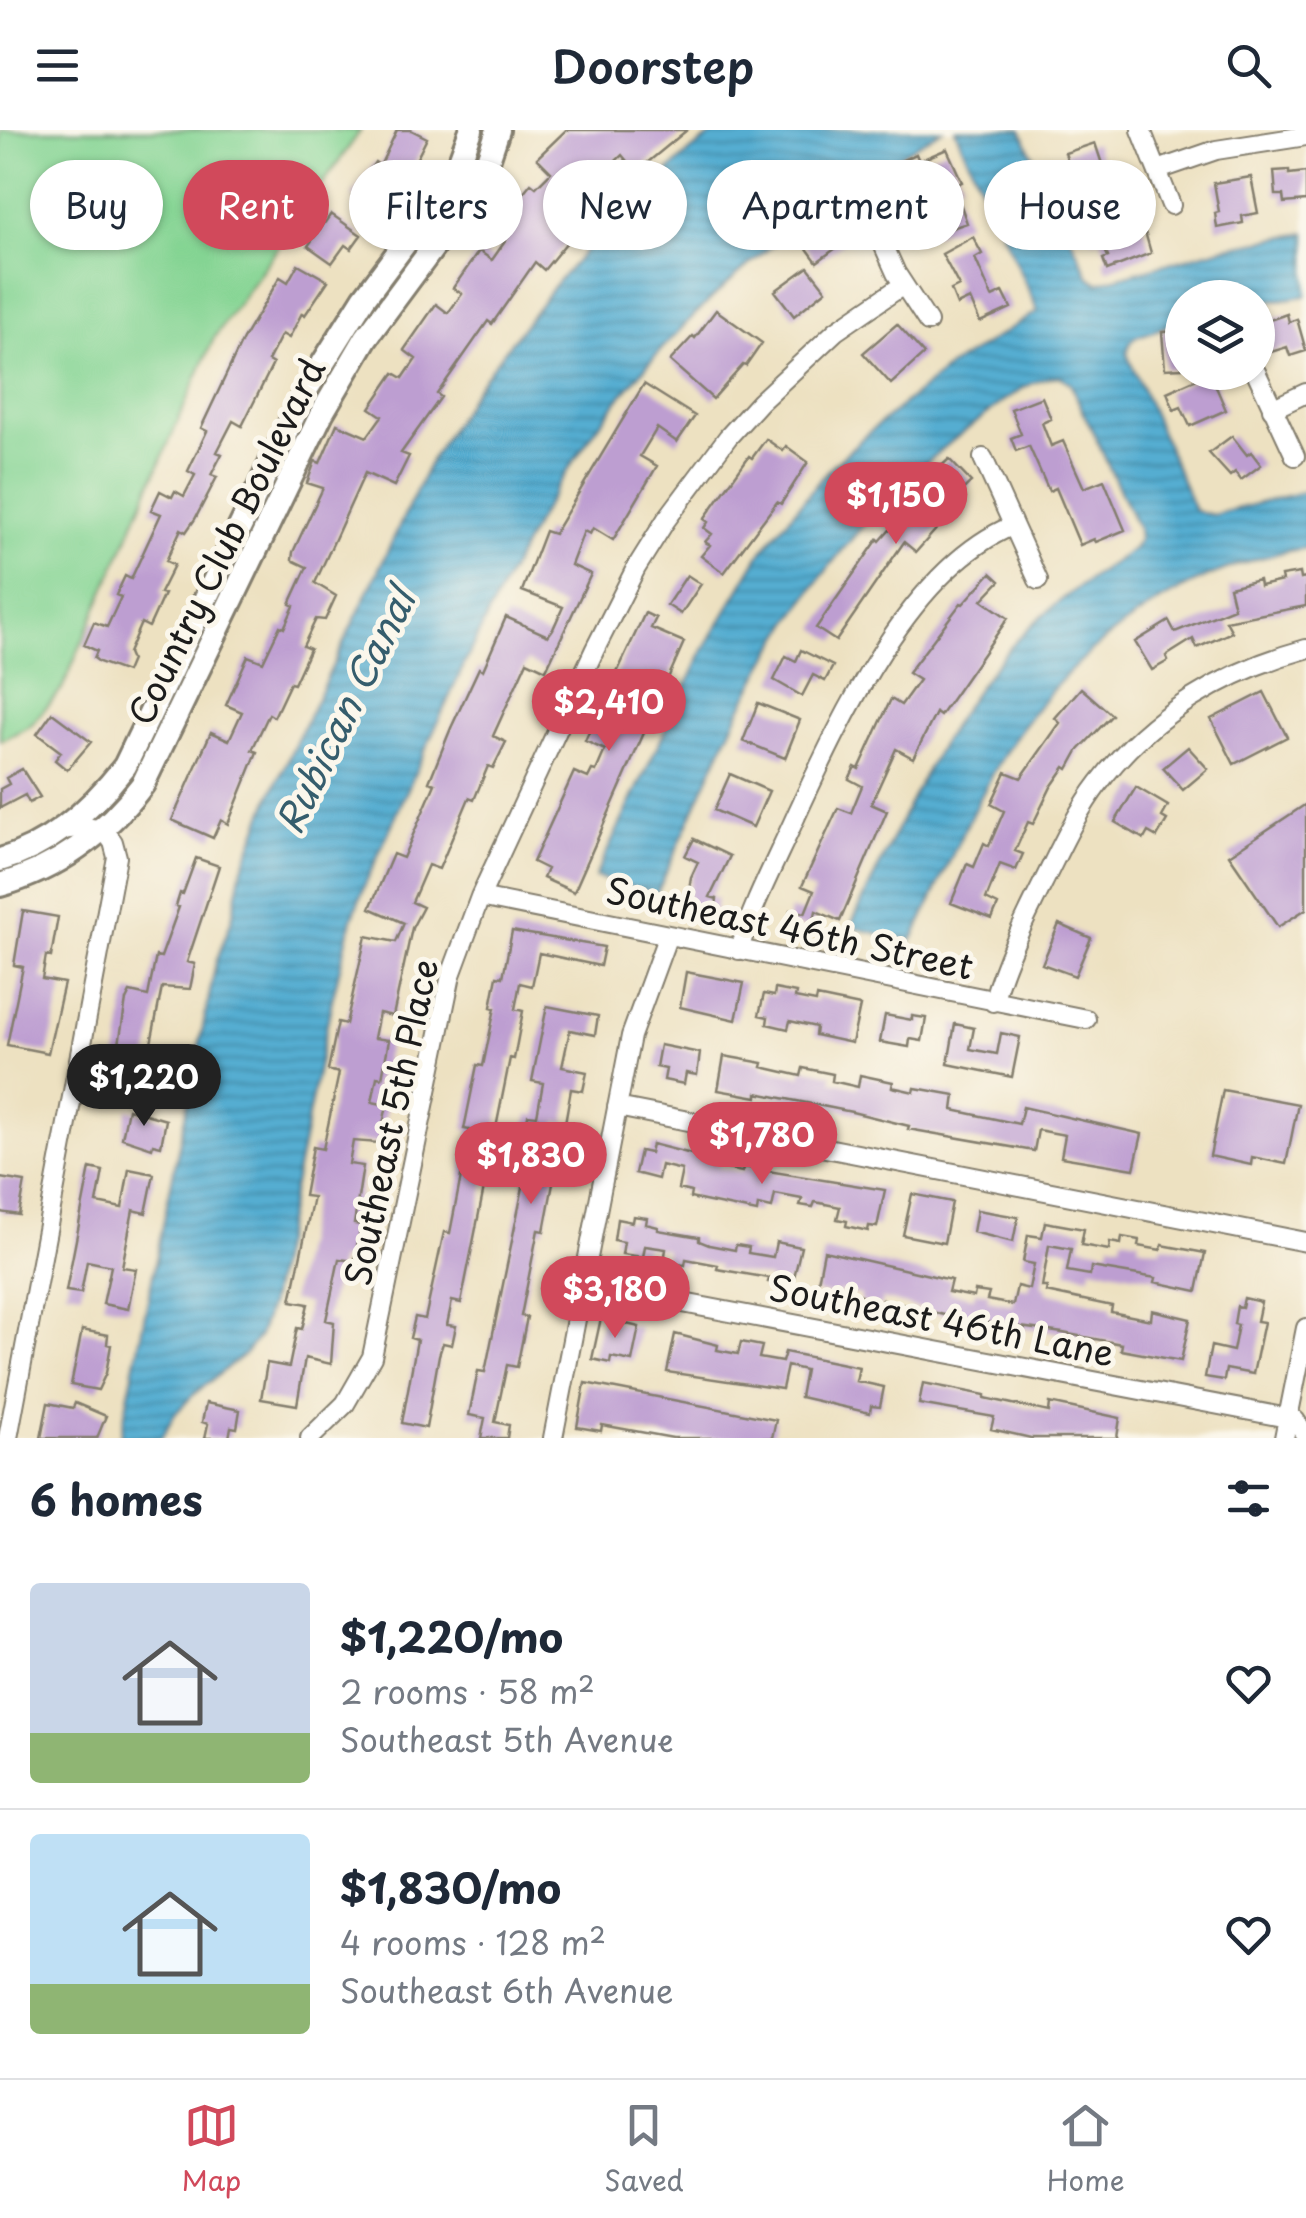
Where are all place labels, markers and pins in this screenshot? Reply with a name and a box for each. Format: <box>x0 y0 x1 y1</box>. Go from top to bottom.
pin: $1,150 <box>815 462 977 547</box>
pin: $2,410 <box>528 669 690 754</box>
pin: $1,220 <box>63 1044 225 1129</box>
pin: $1,780 <box>681 1102 843 1187</box>
pin: $1,830 <box>450 1122 612 1207</box>
pin: $3,180 <box>534 1256 696 1341</box>

